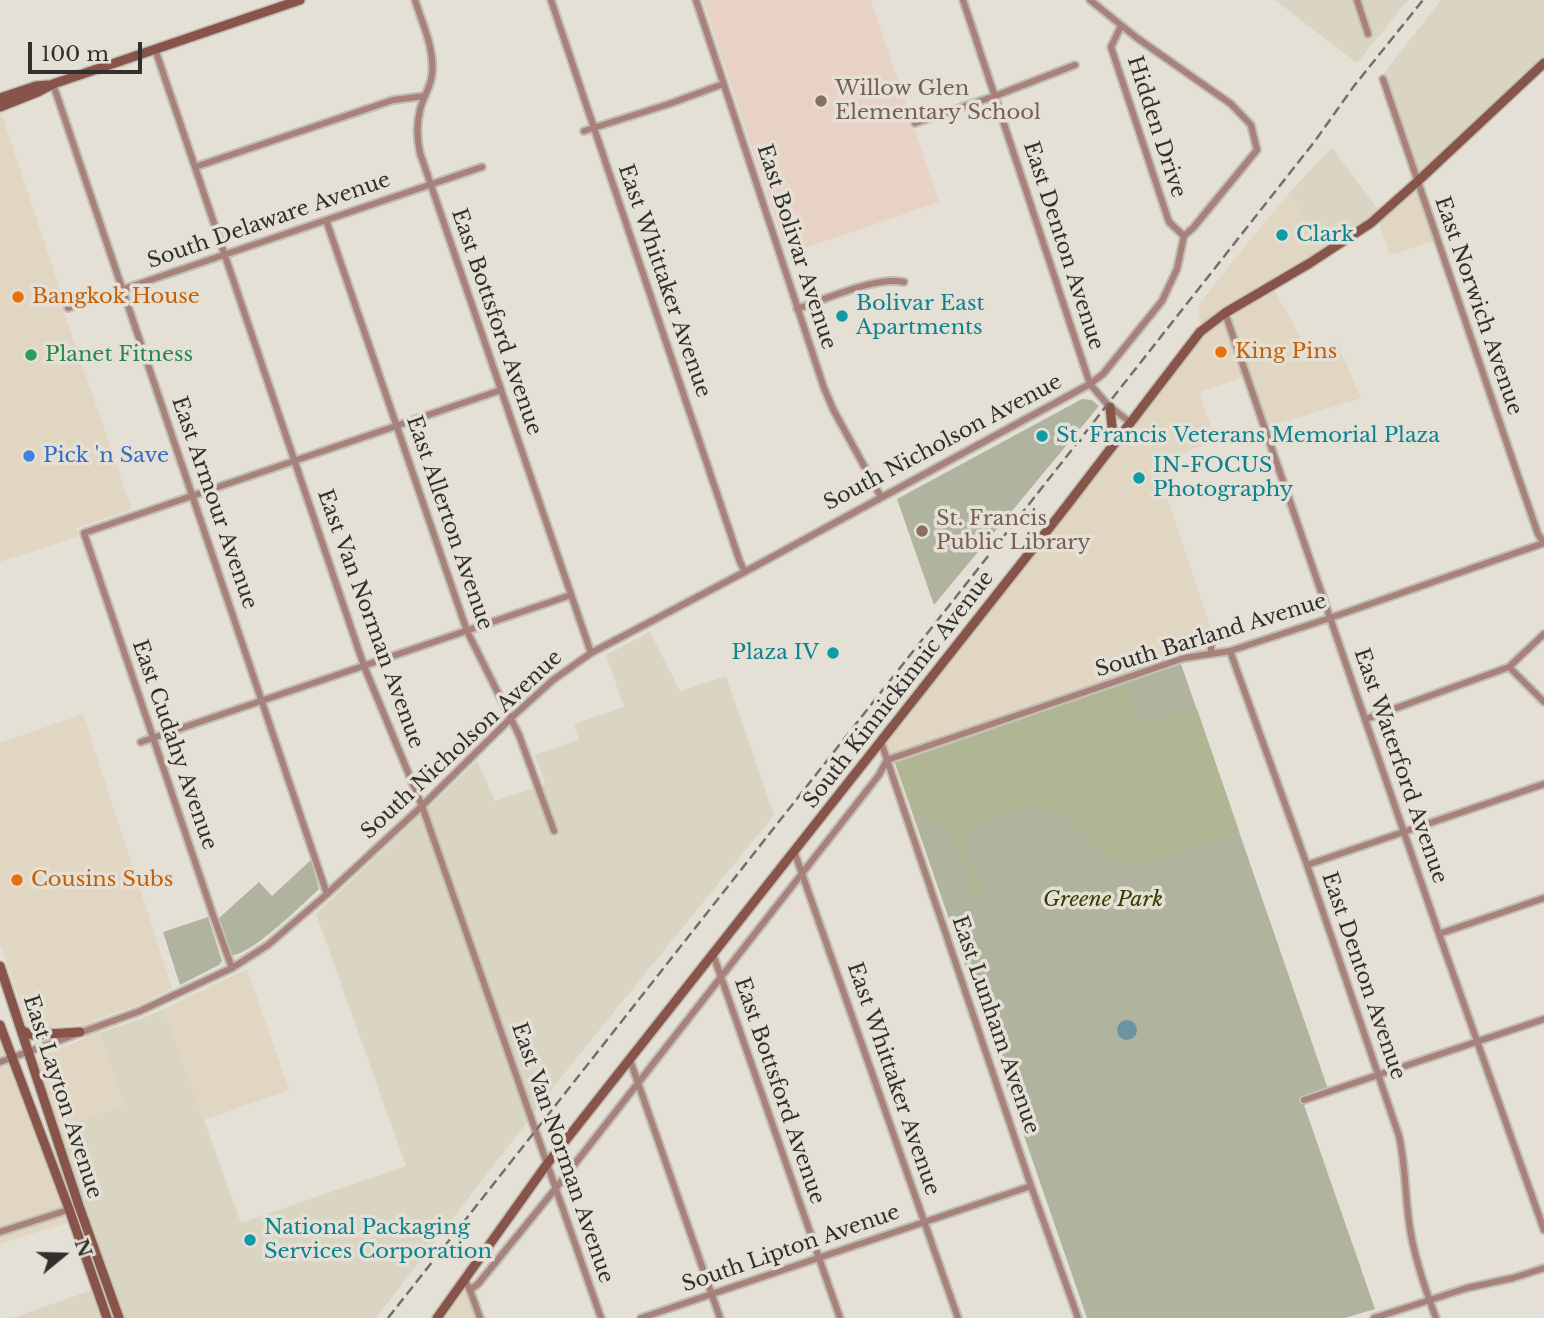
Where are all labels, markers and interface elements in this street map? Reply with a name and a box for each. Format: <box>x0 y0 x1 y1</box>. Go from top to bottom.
scale bar <box>32 28 145 72</box>
text: 100 m <box>41 41 109 67</box>
street label: Hidden Drive <box>1121 53 1191 201</box>
place label: Willow Glen Elementary School <box>835 76 1041 126</box>
marker: Willow Glen Elementary School <box>813 93 829 109</box>
street label: East Denton Avenue <box>1017 139 1109 353</box>
street label: East Bolivar Avenue <box>751 141 841 353</box>
street label: East Whittaker Avenue <box>612 161 716 401</box>
street label: South Delaware Avenue <box>144 167 394 275</box>
street label: East Norwich Avenue <box>1429 194 1527 418</box>
street label: East Bottsford Avenue <box>445 206 547 438</box>
place label: Clark <box>1296 222 1354 248</box>
marker: Clark <box>1274 227 1290 243</box>
place label: Bangkok House <box>32 284 200 310</box>
marker: Bangkok House <box>10 289 26 305</box>
place label: Bolivar East Apartments <box>856 291 984 341</box>
marker: Bolivar East Apartments <box>834 308 850 324</box>
place label: King Pins <box>1235 339 1337 365</box>
place label: Planet Fitness <box>45 342 193 368</box>
marker: King Pins <box>1213 344 1229 360</box>
marker: Planet Fitness <box>23 347 39 363</box>
street label: South Nicholson Avenue <box>820 370 1066 516</box>
street label: East Armour Avenue <box>166 393 262 613</box>
street label: East Allerton Avenue <box>401 413 497 633</box>
place label: St. Francis Veterans Memorial Plaza <box>1056 423 1440 449</box>
marker: St. Francis Veterans Memorial Plaza <box>1034 428 1050 444</box>
place label: Pick 'n Save <box>43 443 169 469</box>
marker: Pick 'n Save <box>21 448 37 464</box>
place label: IN-FOCUS Photography <box>1153 453 1293 503</box>
marker: IN-FOCUS Photography <box>1131 470 1147 486</box>
street label: East Van Norman Avenue <box>311 486 429 752</box>
place label: St. Francis Public Library <box>936 506 1091 556</box>
marker: St. Francis Public Library <box>914 523 930 539</box>
street label: South Kinnickinnic Avenue <box>799 566 999 814</box>
street label: South Barland Avenue <box>1092 589 1330 683</box>
street label: East Cudahy Avenue <box>126 637 222 853</box>
place label: Plaza IV <box>732 640 819 666</box>
street label: South Nicholson Avenue <box>356 645 568 845</box>
marker: Plaza IV <box>825 645 841 661</box>
street label: East Waterford Avenue <box>1348 645 1452 887</box>
place label: Cousins Subs <box>31 867 173 893</box>
street label: East Denton Avenue <box>1316 869 1410 1083</box>
marker: Cousins Subs <box>9 872 25 888</box>
park label: Greene Park <box>1043 887 1163 913</box>
street label: East Lunham Avenue <box>946 913 1044 1137</box>
street label: East Whittaker Avenue <box>841 959 945 1199</box>
street label: East Bottsford Avenue <box>728 975 830 1207</box>
street label: East Layton Avenue <box>17 992 107 1202</box>
street label: East Van Norman Avenue <box>506 1020 618 1286</box>
street label: South Lipton Avenue <box>679 1200 903 1298</box>
place label: National Packaging Services Corporation <box>264 1215 492 1265</box>
north arrow <box>28 1220 98 1290</box>
marker: National Packaging Services Corporation <box>242 1232 258 1248</box>
text: N <box>70 1236 97 1260</box>

